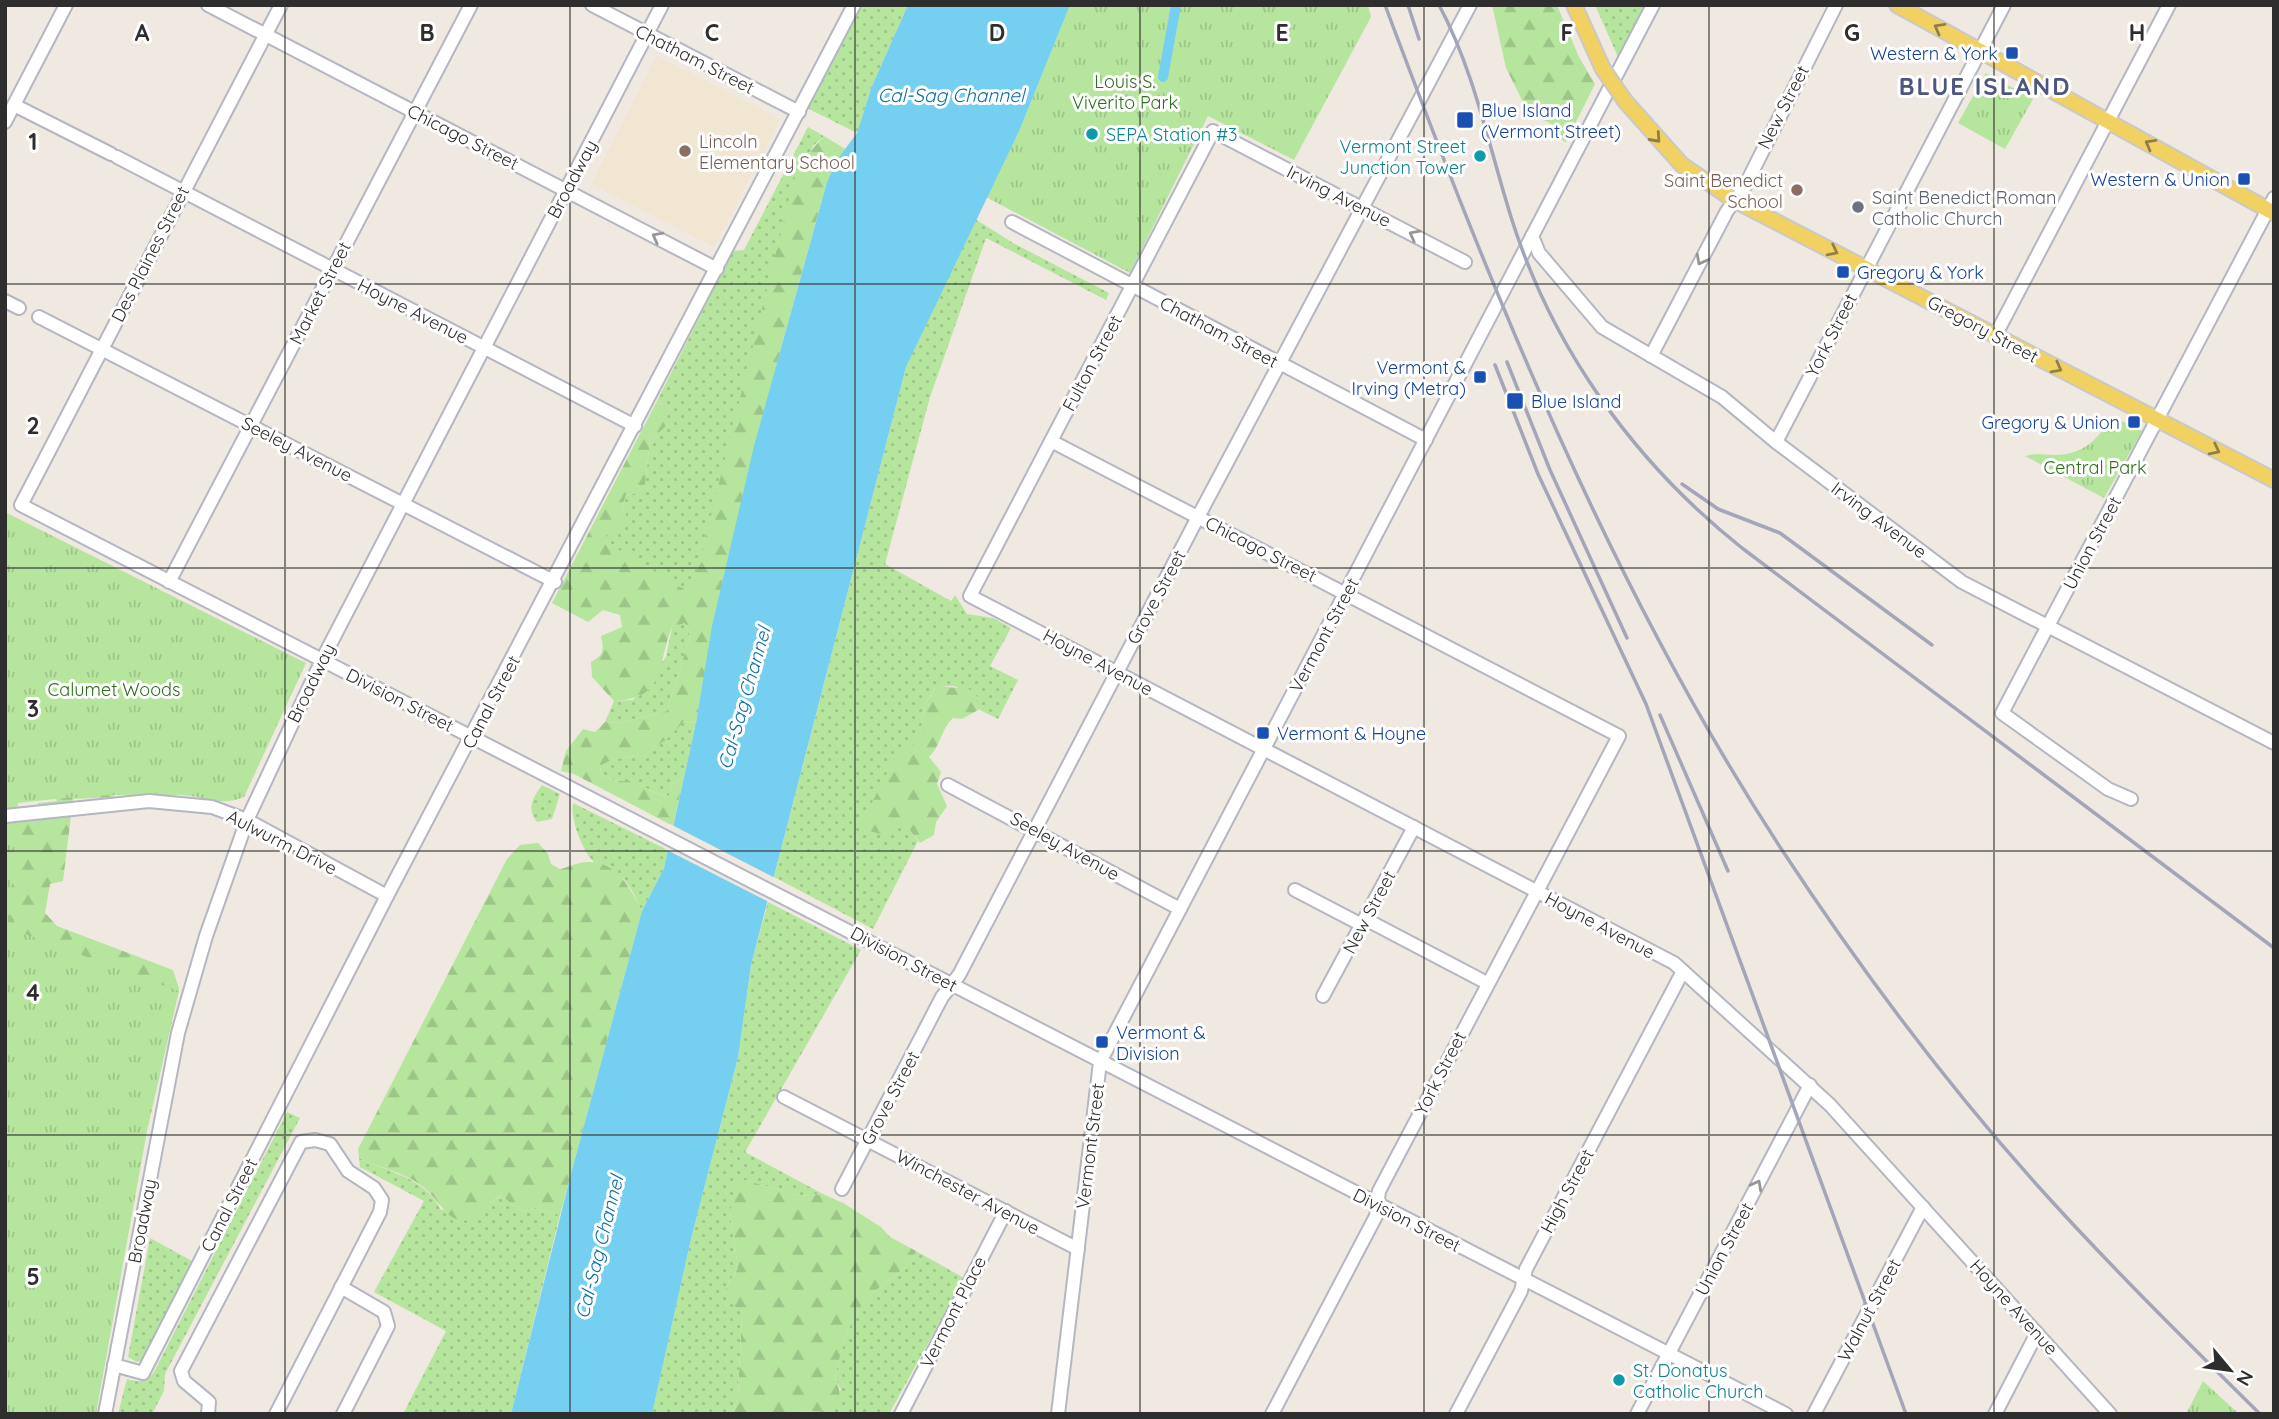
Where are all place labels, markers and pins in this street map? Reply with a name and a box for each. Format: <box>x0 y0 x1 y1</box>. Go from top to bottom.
place label: Western & York <box>1870 42 1998 65</box>
marker: Western & York <box>2004 45 2020 61</box>
place label: Blue Island (Vermont Street) <box>1481 99 1621 143</box>
marker: Blue Island (Vermont Street) <box>1455 110 1475 130</box>
place label: SEPA Station #3 <box>1106 123 1237 146</box>
marker: SEPA Station #3 <box>1084 126 1100 142</box>
place label: Lincoln Elementary School <box>699 130 855 174</box>
place label: Vermont Street Junction Tower <box>1339 135 1466 179</box>
marker: Lincoln Elementary School <box>677 143 693 159</box>
marker: Vermont Street Junction Tower <box>1472 148 1488 164</box>
place label: Western & Union <box>2090 168 2230 191</box>
place label: Saint Benedict School <box>1664 169 1783 213</box>
marker: Western & Union <box>2236 171 2252 187</box>
marker: Saint Benedict School <box>1789 182 1805 198</box>
place label: Saint Benedict Roman Catholic Church <box>1872 186 2056 230</box>
marker: Saint Benedict Roman Catholic Church <box>1850 199 1866 215</box>
place label: Gregory & York <box>1857 261 1984 284</box>
marker: Gregory & York <box>1835 264 1851 280</box>
place label: Vermont & Irving (Metra) <box>1352 356 1466 400</box>
marker: Vermont & Irving (Metra) <box>1472 369 1488 385</box>
place label: Blue Island <box>1531 390 1621 413</box>
marker: Blue Island <box>1505 391 1525 411</box>
place label: Gregory & Union <box>1982 411 2120 434</box>
marker: Gregory & Union <box>2126 414 2142 430</box>
place label: Vermont & Hoyne <box>1277 722 1426 745</box>
marker: Vermont & Hoyne <box>1255 725 1271 741</box>
place label: Vermont & Division <box>1116 1021 1206 1065</box>
marker: Vermont & Division <box>1094 1034 1110 1050</box>
place label: St. Donatus Catholic Church <box>1633 1359 1763 1403</box>
marker: St. Donatus Catholic Church <box>1611 1372 1627 1388</box>

